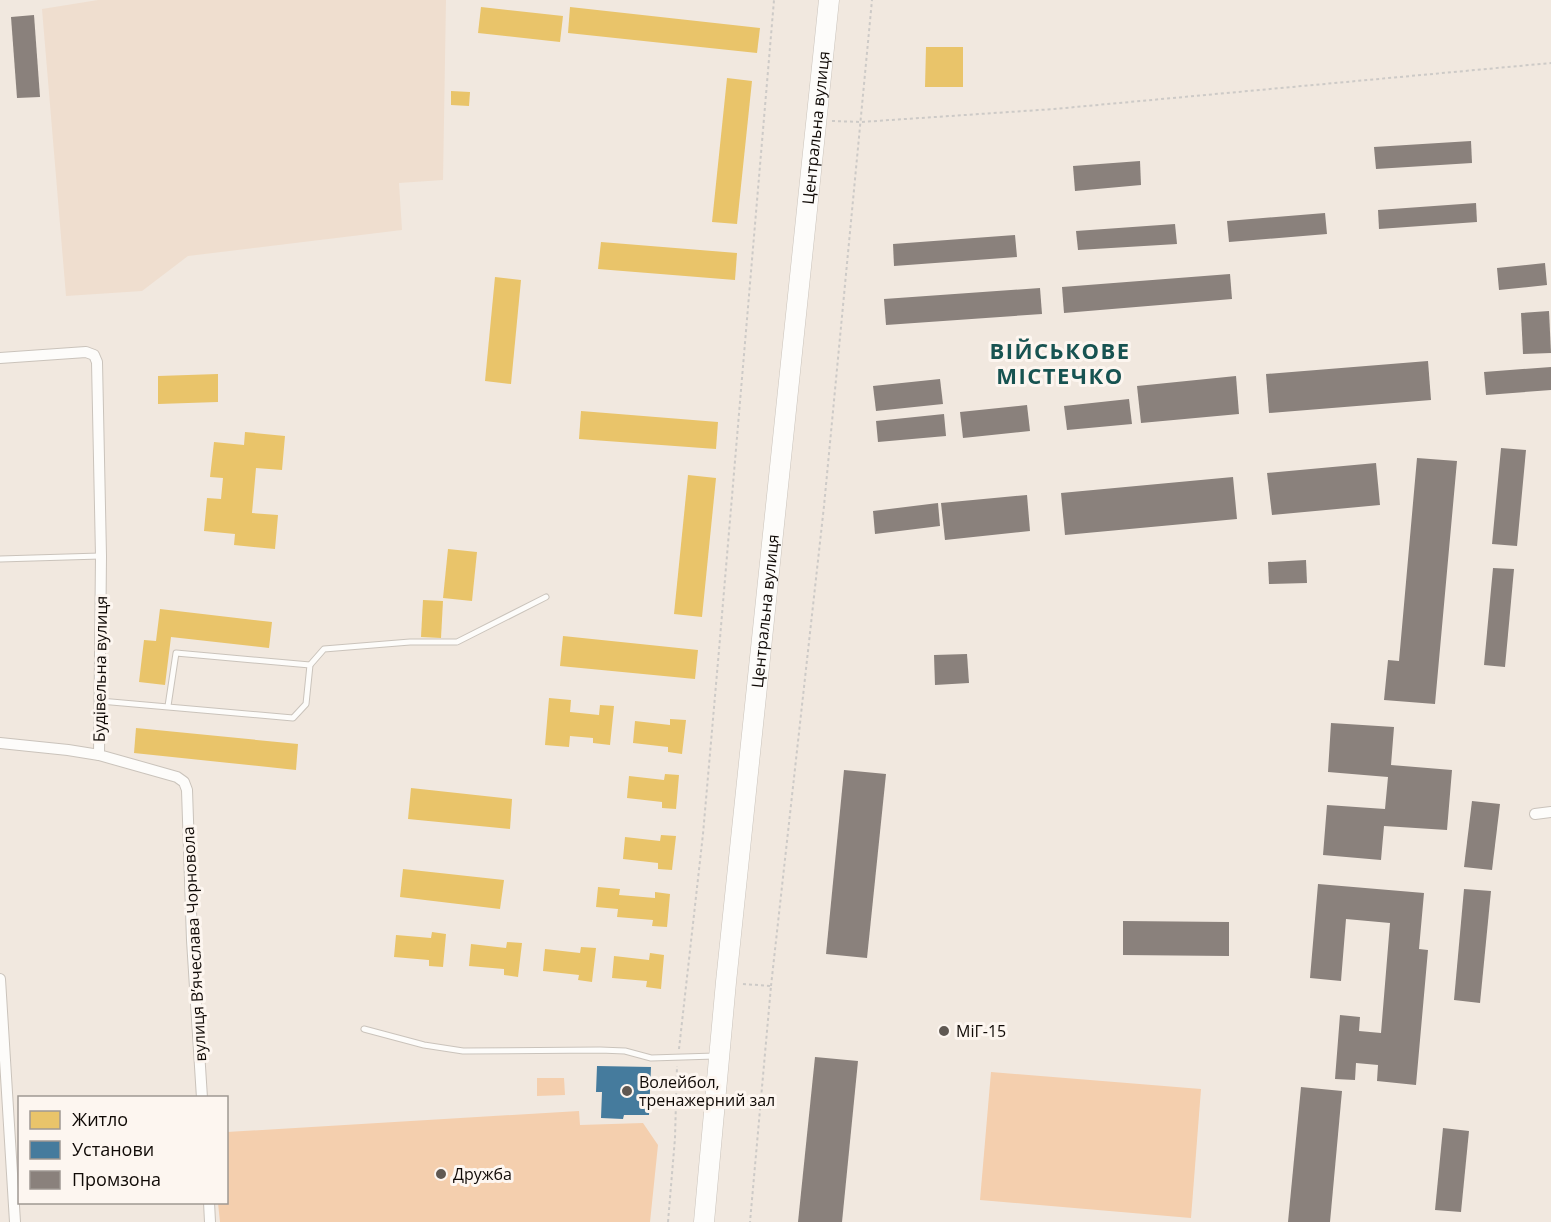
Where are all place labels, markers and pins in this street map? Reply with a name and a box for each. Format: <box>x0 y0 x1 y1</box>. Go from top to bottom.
place label: МіГ-15 <box>956 1020 1006 1042</box>
marker: МіГ-15 <box>937 1024 951 1038</box>
place label: Волейбол, тренажерний зал <box>639 1071 775 1111</box>
marker: Волейбол, тренажерний зал <box>620 1084 634 1098</box>
place label: Дружба <box>453 1163 512 1185</box>
marker: Дружба <box>434 1167 448 1181</box>

